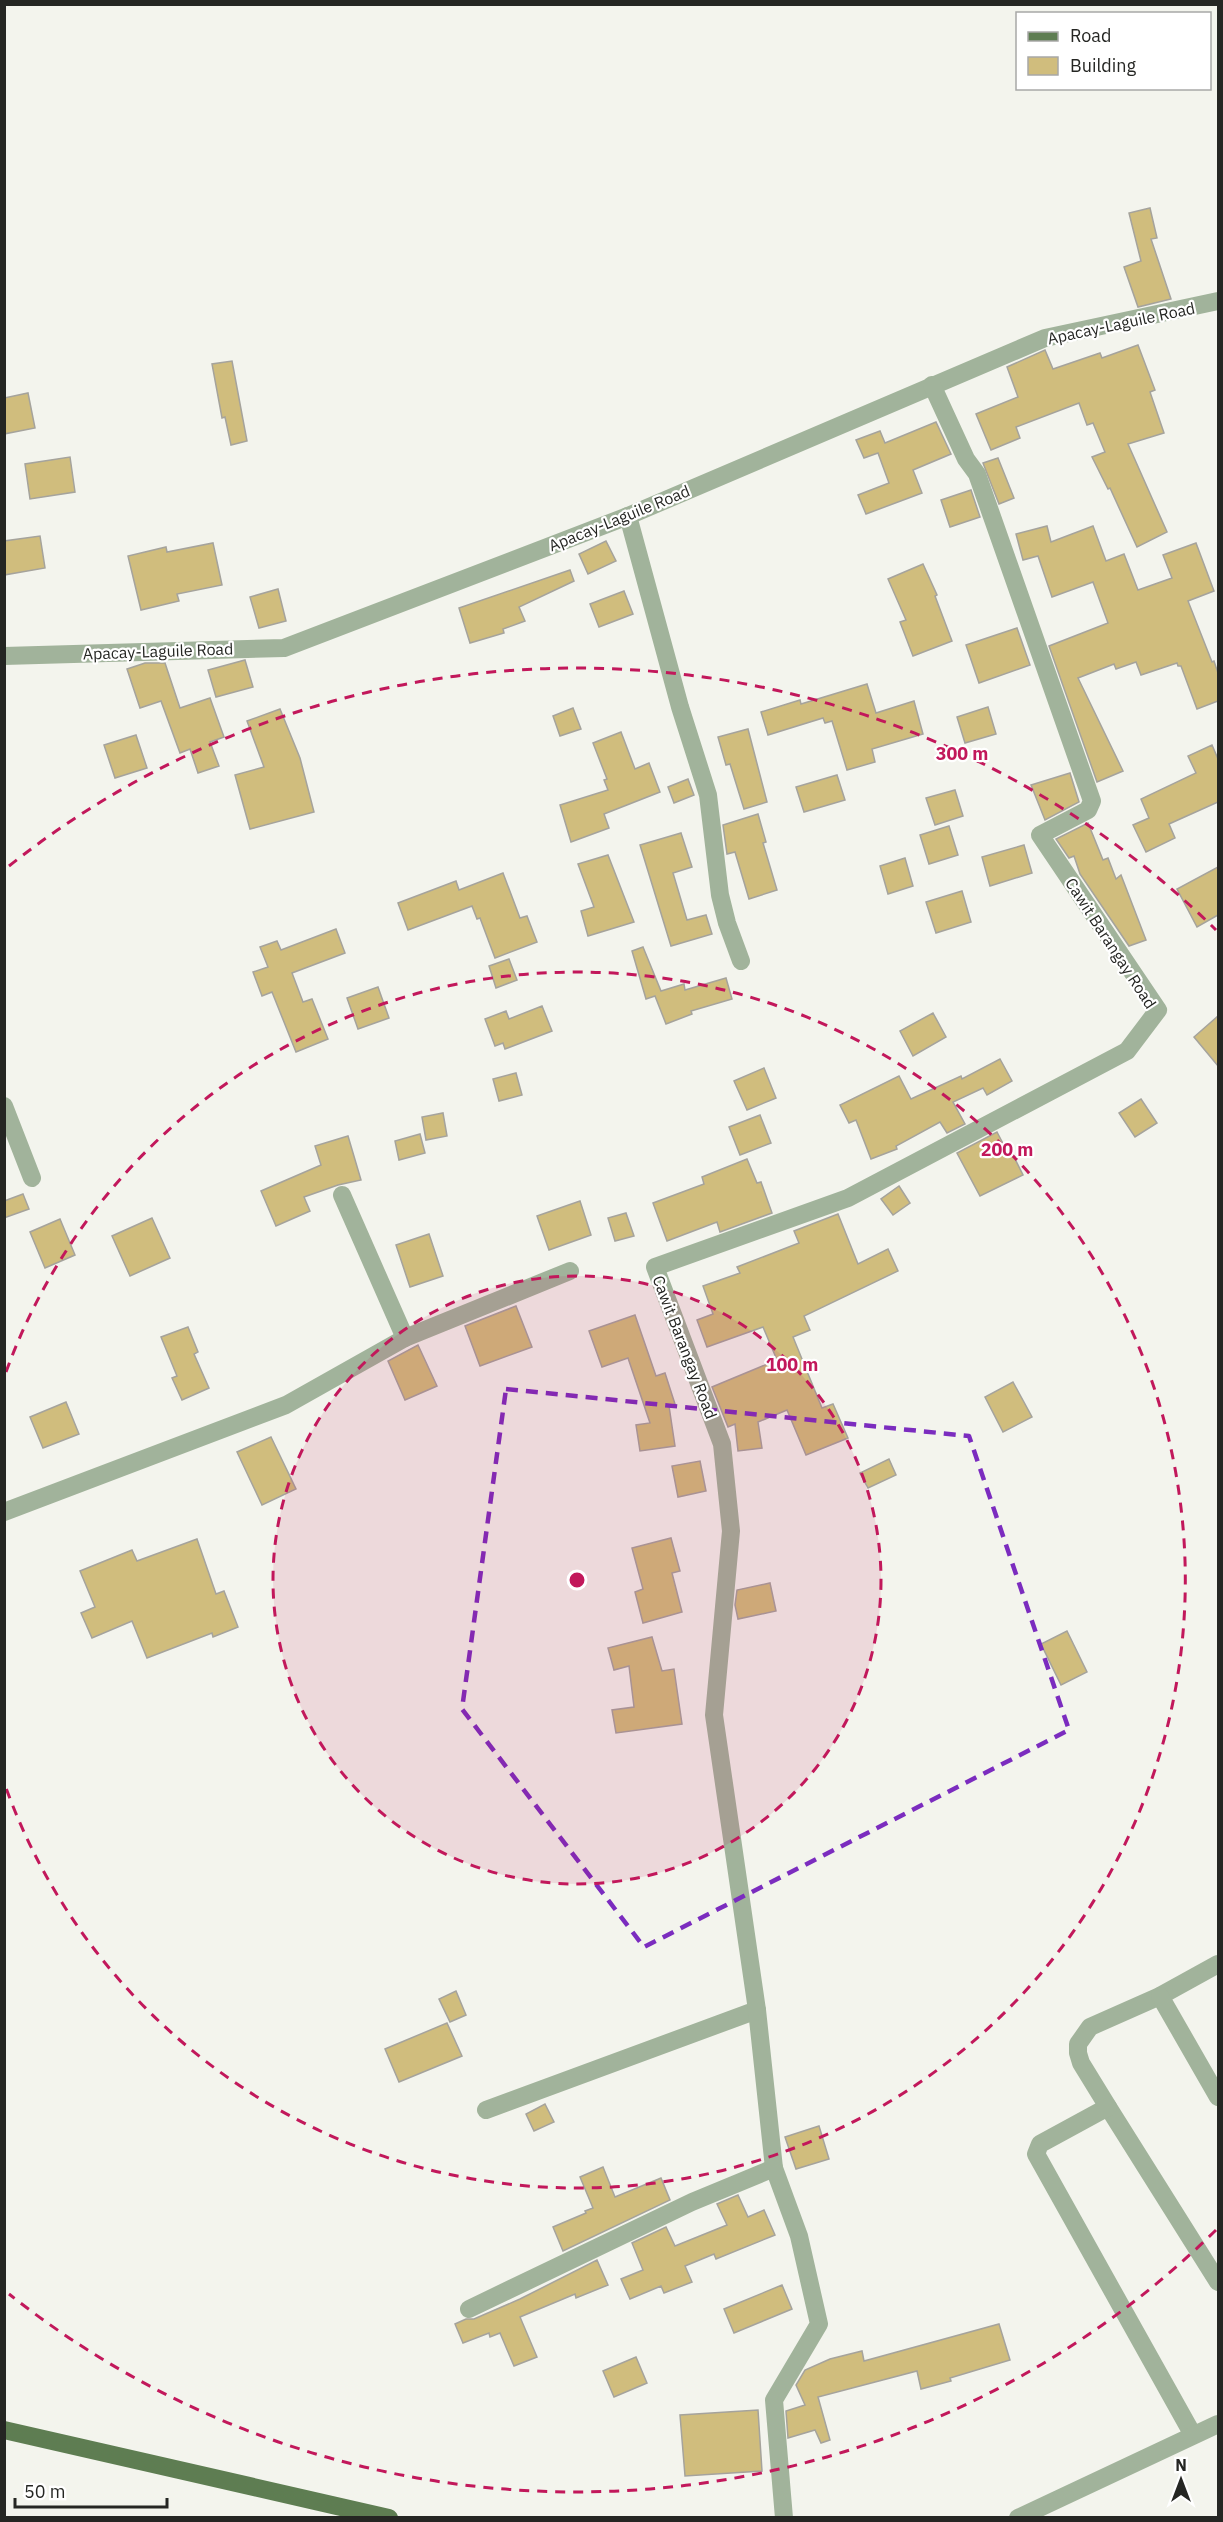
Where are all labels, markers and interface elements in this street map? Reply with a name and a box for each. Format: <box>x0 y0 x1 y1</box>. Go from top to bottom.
legend <box>1016 12 1211 90</box>
text: Road <box>1070 24 1111 47</box>
text: Building <box>1070 54 1137 77</box>
street label: Apacay-Laguile Road <box>1045 298 1197 348</box>
street label: Apacay-Laguile Road <box>545 481 693 555</box>
street label: Apacay-Laguile Road <box>82 638 234 664</box>
text: 300 m <box>936 742 988 765</box>
street label: Cawit Barangay Road <box>1061 874 1161 1012</box>
text: 200 m <box>981 1138 1033 1161</box>
street label: Cawit Barangay Road <box>648 1272 722 1422</box>
text: 100 m <box>766 1353 818 1376</box>
centre of rings <box>567 1570 587 1590</box>
north arrow <box>1151 2450 1211 2510</box>
text: N <box>1175 2455 1187 2475</box>
scale bar <box>15 2471 166 2509</box>
text: 50 m <box>24 2480 66 2503</box>

